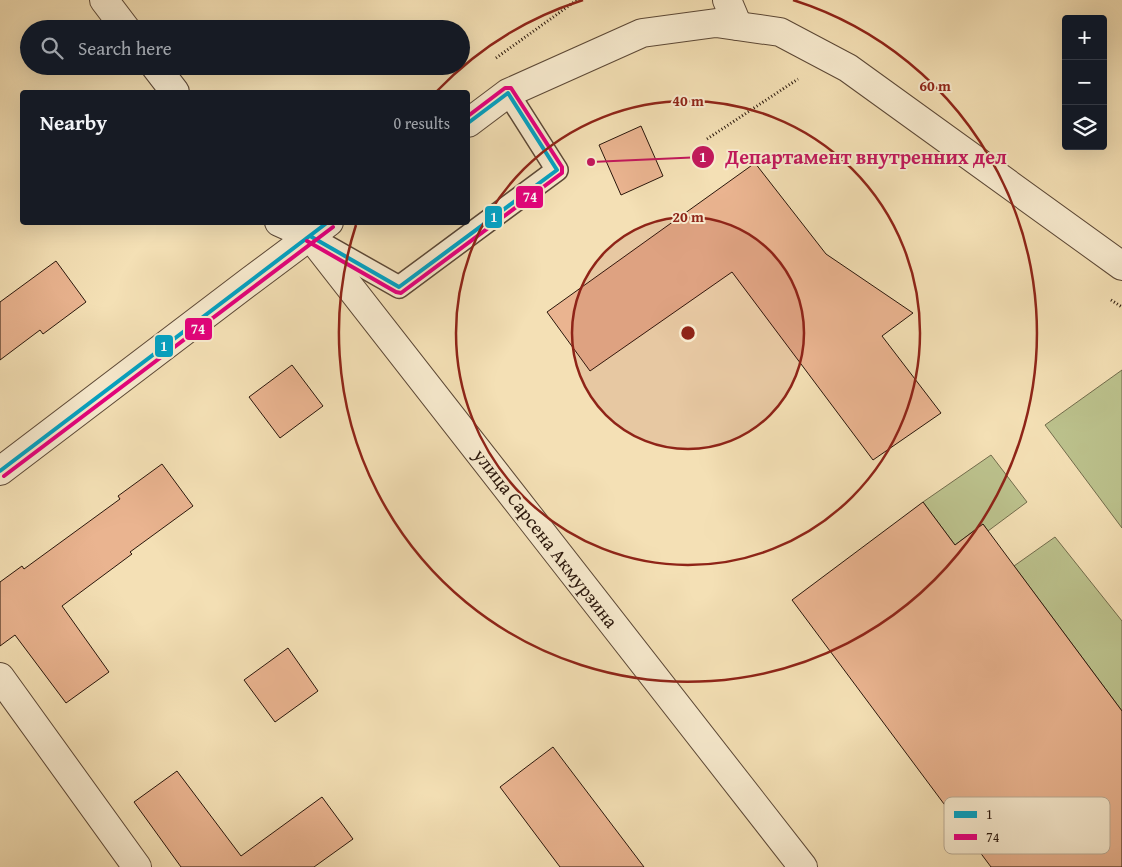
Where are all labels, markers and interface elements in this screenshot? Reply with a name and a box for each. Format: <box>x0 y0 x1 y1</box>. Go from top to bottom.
map controls <box>1062 15 1107 150</box>
button: + <box>1062 15 1107 60</box>
search box <box>20 20 470 75</box>
icon: search <box>38 34 66 62</box>
text: Search here <box>78 34 172 62</box>
button: − <box>1062 60 1107 105</box>
text: 60 m <box>919 75 951 96</box>
text: 40 m <box>672 90 704 111</box>
button: layers <box>1062 105 1107 150</box>
text: Nearby <box>40 107 107 138</box>
text: 0 results <box>393 111 450 135</box>
callout: Департамент внутренних дел <box>690 140 1017 175</box>
text: Департамент внутренних дел <box>724 142 1007 171</box>
text: 1 <box>699 146 707 167</box>
line badge: 74 <box>515 185 544 209</box>
text: 74 <box>523 187 537 207</box>
line badge: 1 <box>484 205 503 229</box>
text: 20 m <box>672 206 704 227</box>
text: 1 <box>490 207 498 227</box>
line badge: 74 <box>184 317 213 341</box>
text: 74 <box>191 319 205 339</box>
centre of rings <box>679 324 697 342</box>
line badge: 1 <box>154 334 174 358</box>
text: 1 <box>160 336 168 356</box>
street label: улица Сарсена Акмурзина <box>466 441 625 634</box>
legend <box>944 797 1110 854</box>
text: 1 <box>986 804 993 824</box>
text: 74 <box>986 827 1000 847</box>

